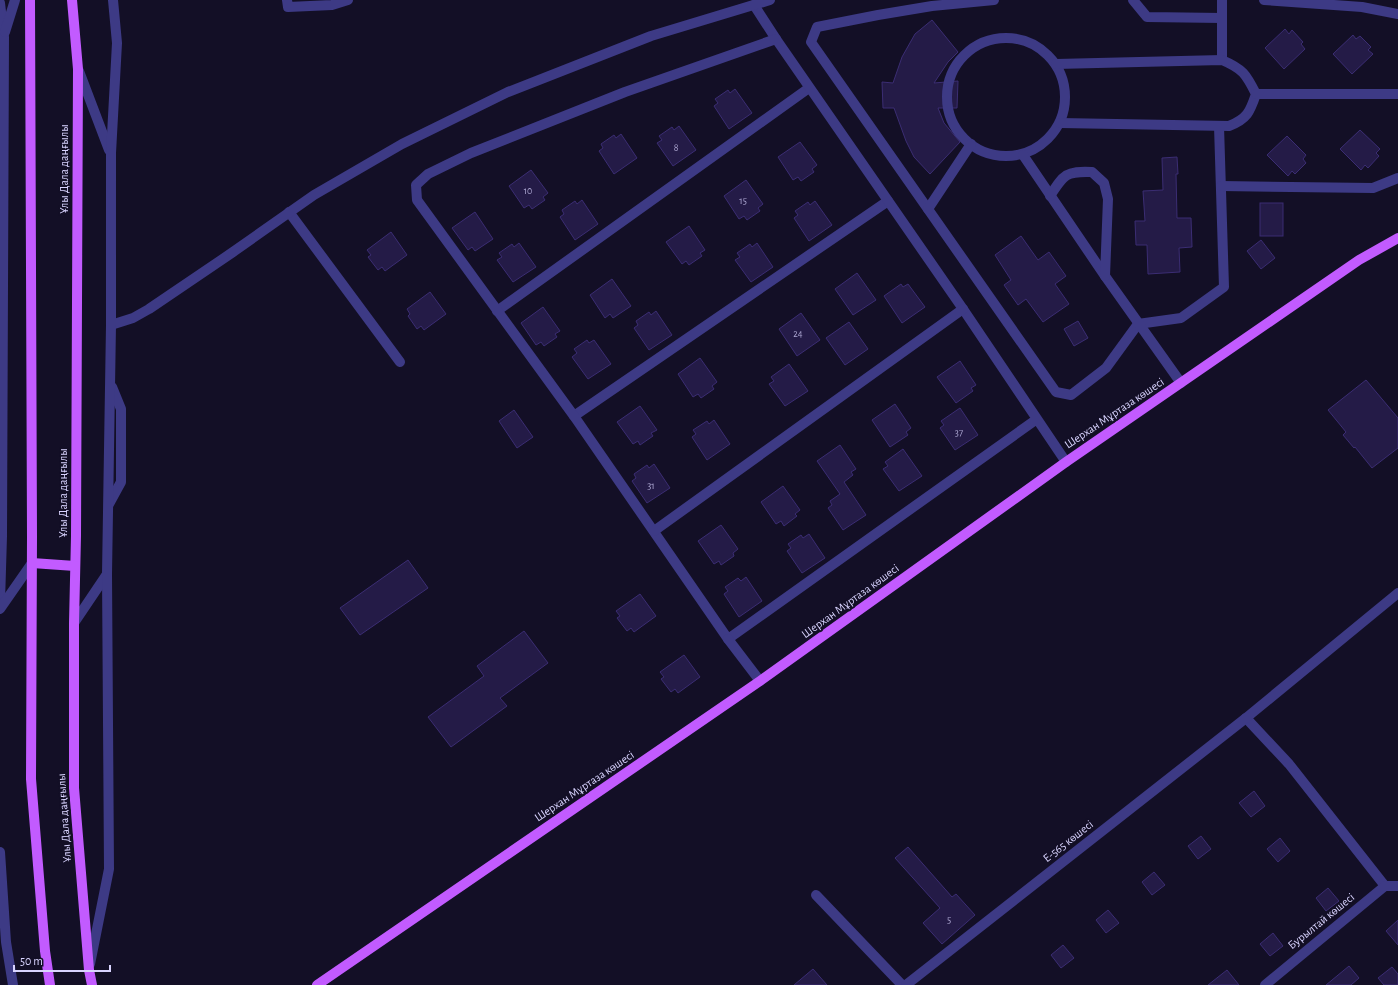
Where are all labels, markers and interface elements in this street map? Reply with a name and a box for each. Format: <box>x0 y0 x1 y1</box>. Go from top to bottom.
street label: Ұлы Дала даңғылы <box>58 124 70 214</box>
house number: 8 <box>674 143 679 153</box>
house number: 10 <box>524 186 532 196</box>
house number: 15 <box>739 196 747 206</box>
house number: 24 <box>793 329 803 339</box>
street label: Шерхан Мұртаза көшесі <box>1062 375 1166 451</box>
house number: 37 <box>955 428 963 438</box>
street label: Ұлы Дала даңғылы <box>57 448 69 538</box>
house number: 31 <box>647 481 655 491</box>
street label: Шерхан Мұртаза көшесі <box>799 562 901 640</box>
street label: Шерхан Мұртаза көшесі <box>532 748 636 824</box>
street label: Ұлы Дала даңғылы <box>55 773 73 863</box>
street label: Е-565 көшесі <box>1041 818 1095 864</box>
street label: Бурылтай көшесі <box>1285 891 1357 952</box>
house number: 5 <box>947 915 951 925</box>
scale bar <box>14 947 110 973</box>
text: 50 m <box>20 955 43 967</box>

